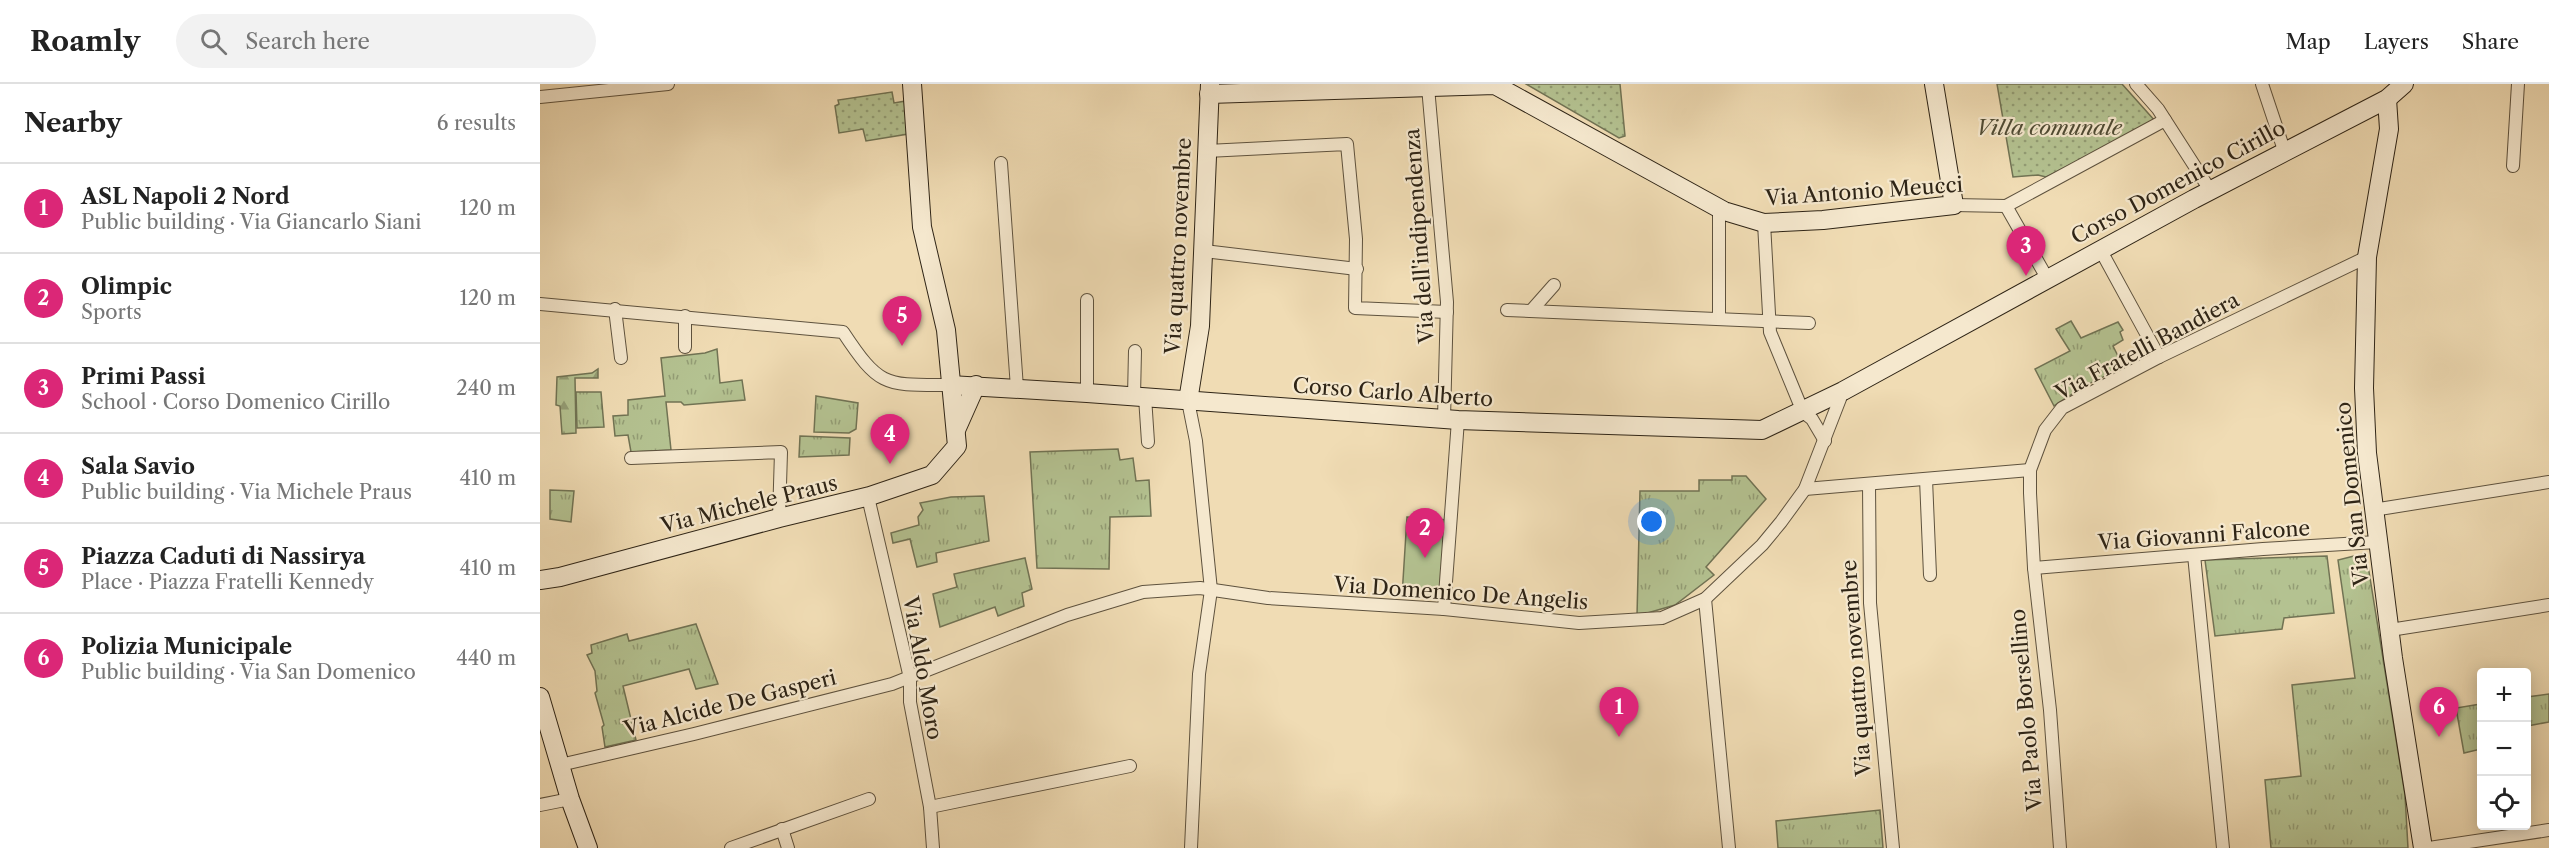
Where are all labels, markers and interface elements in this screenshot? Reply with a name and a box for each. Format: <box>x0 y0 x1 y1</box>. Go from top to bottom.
search box <box>176 14 596 68</box>
text: Roamly <box>30 24 140 58</box>
icon: search <box>197 25 230 58</box>
text: Search here <box>245 28 370 55</box>
text: Map <box>2286 29 2331 54</box>
text: Layers <box>2364 29 2429 54</box>
text: Share <box>2462 29 2519 54</box>
text: Nearby <box>24 107 122 139</box>
text: 6 results <box>437 111 516 135</box>
park label: Villa comunale <box>1976 115 2123 140</box>
street label: Corso Domenico Cirillo <box>2067 115 2289 249</box>
street label: Via dell'indipendenza <box>1399 127 1439 345</box>
street label: Via quattro novembre <box>1160 137 1196 356</box>
street label: Via Antonio Meucci <box>1763 172 1964 210</box>
text: ASL Napoli 2 Nord <box>81 183 290 210</box>
text: 1 <box>39 196 48 220</box>
text: 120 m <box>459 196 516 220</box>
text: Public building · Via Giancarlo Siani <box>81 210 421 234</box>
pin: 3 <box>2006 226 2046 276</box>
text: Olimpic <box>81 273 172 300</box>
text: 2 <box>38 286 49 310</box>
text: 120 m <box>459 286 516 310</box>
street label: Via Fratelli Bandiera <box>2050 286 2244 406</box>
pin: 5 <box>882 296 922 346</box>
text: Sports <box>81 300 142 324</box>
text: Primi Passi <box>81 363 206 390</box>
street label: Corso Carlo Alberto <box>1292 373 1494 411</box>
text: 3 <box>38 376 49 400</box>
text: 240 m <box>456 376 516 400</box>
text: School · Corso Domenico Cirillo <box>81 390 390 414</box>
street label: Via San Domenico <box>2330 401 2374 588</box>
pin: 4 <box>870 414 910 464</box>
text: Sala Savio <box>81 453 195 480</box>
text: 4 <box>38 466 49 490</box>
text: 410 m <box>459 466 516 490</box>
street label: Via Michele Praus <box>657 470 840 538</box>
text: Public building · Via Michele Praus <box>81 480 412 504</box>
your location <box>1637 507 1666 536</box>
pin: 2 <box>1406 508 1444 558</box>
street label: Via Giovanni Falcone <box>2096 515 2311 555</box>
text: Piazza Caduti di Nassirya <box>81 543 366 570</box>
text: 5 <box>38 556 49 580</box>
text: 410 m <box>459 556 516 580</box>
street label: Via quattro novembre <box>1836 559 1876 778</box>
text: Place · Piazza Fratelli Kennedy <box>81 570 374 594</box>
street label: Via Domenico De Angelis <box>1332 572 1589 614</box>
street label: Via Aldo Moro <box>898 593 948 742</box>
street label: Via Paolo Borsellino <box>2005 608 2047 813</box>
text: Polizia Municipale <box>81 633 292 660</box>
text: 6 <box>38 646 49 670</box>
text: 440 m <box>456 646 516 670</box>
text: Public building · Via San Domenico <box>81 660 416 684</box>
street label: Via Alcide De Gasperi <box>620 665 839 742</box>
map controls <box>2477 668 2531 830</box>
button: + <box>2477 668 2531 722</box>
pin: 1 <box>1600 688 1638 737</box>
pin: 6 <box>2420 688 2458 737</box>
button: − <box>2477 722 2531 776</box>
button: locate <box>2477 776 2531 830</box>

